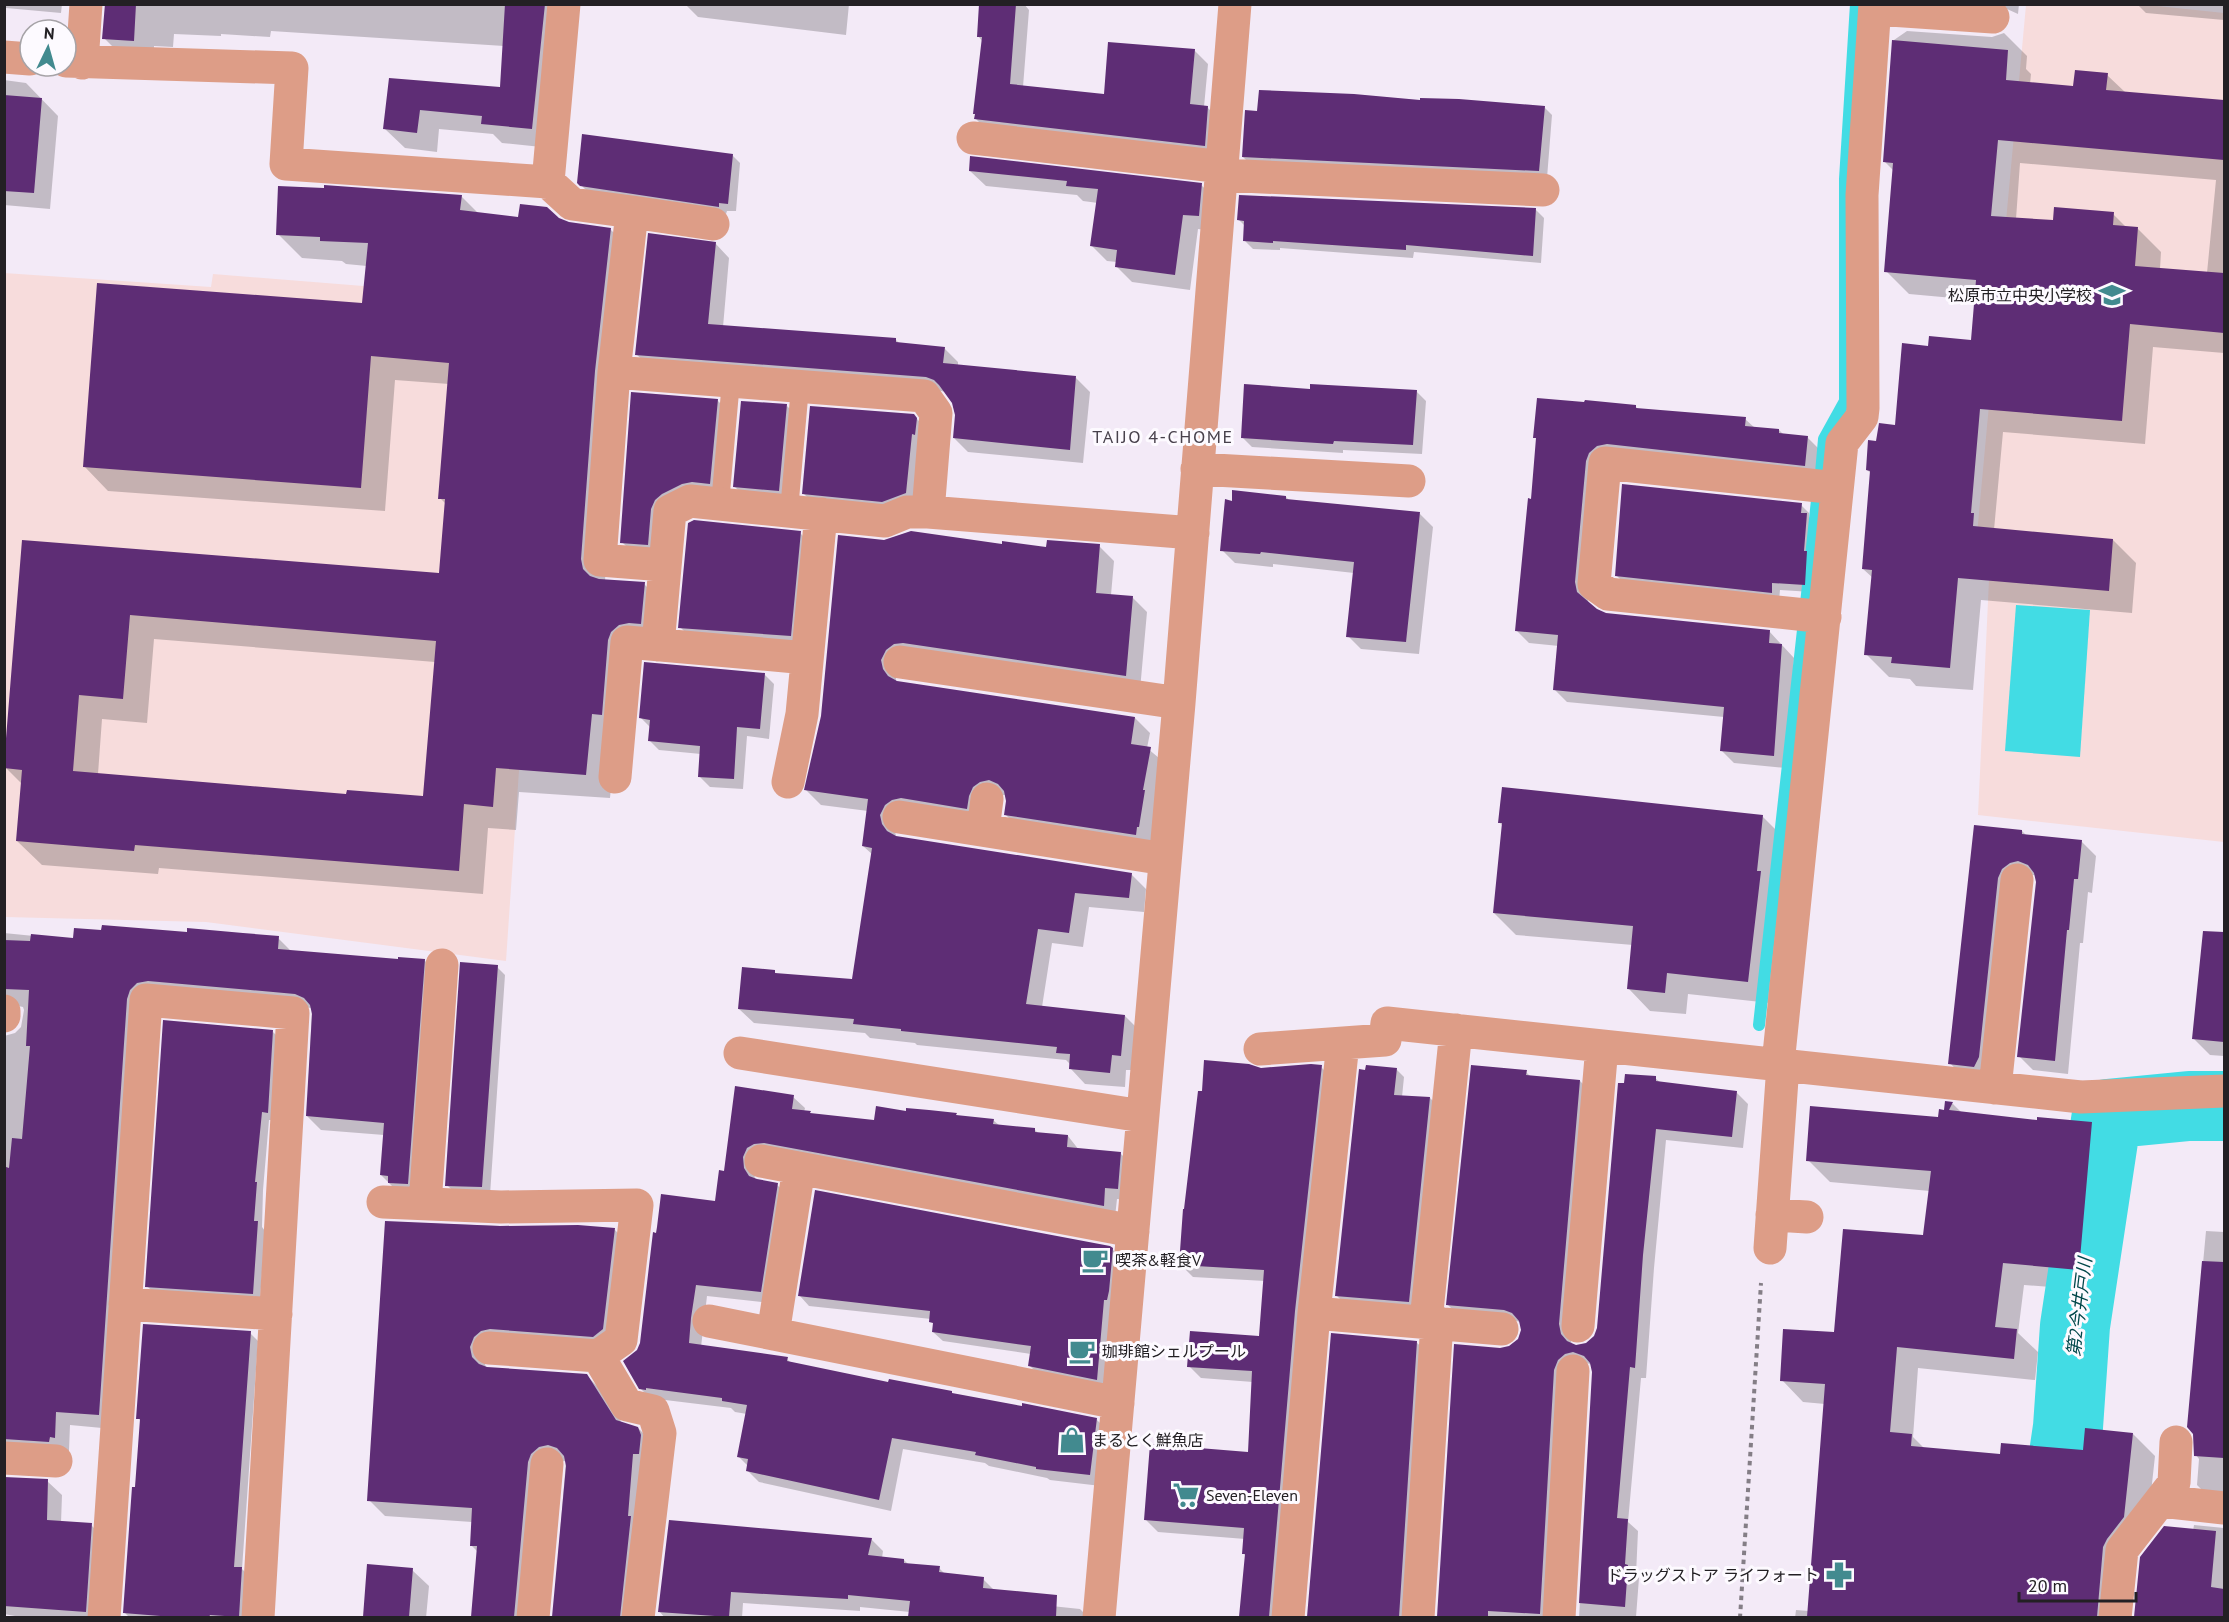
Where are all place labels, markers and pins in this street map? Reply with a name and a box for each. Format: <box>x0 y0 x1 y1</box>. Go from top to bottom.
school or university icon: 松原市立中央小学校 <box>2097 280 2127 310</box>
place label: 松原市立中央小学校 <box>1948 285 2092 305</box>
cafe icon: 喫茶&軽食V <box>1080 1245 1110 1275</box>
place label: 喫茶&軽食V <box>1115 1250 1202 1270</box>
cafe icon: 珈琲館シェルプール <box>1067 1336 1097 1366</box>
place label: 珈琲館シェルプール <box>1102 1341 1246 1361</box>
shop icon: まるとく鮮魚店 <box>1057 1425 1087 1455</box>
place label: まるとく鮮魚店 <box>1092 1430 1204 1450</box>
supermarket icon: Seven-Eleven <box>1171 1480 1201 1510</box>
place label: Seven-Eleven <box>1206 1485 1298 1505</box>
pharmacy icon: ドラッグストア ライフォート <box>1824 1560 1854 1590</box>
place label: ドラッグストア ライフォート <box>1607 1565 1819 1585</box>

